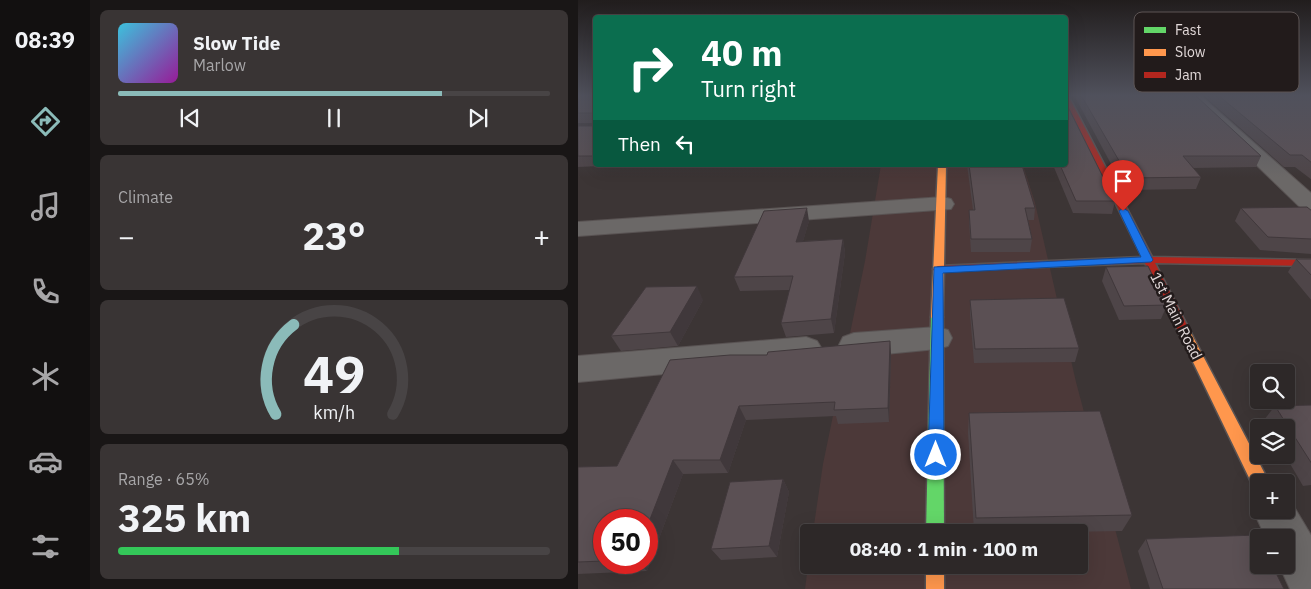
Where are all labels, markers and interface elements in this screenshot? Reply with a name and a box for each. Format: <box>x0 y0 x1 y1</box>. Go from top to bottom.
legend <box>1134 12 1299 92</box>
text: Fast <box>1175 21 1201 39</box>
text: 08:39 <box>15 25 75 54</box>
text: 40 m <box>701 30 783 76</box>
text: Slow Tide <box>193 31 280 55</box>
icon: right <box>618 35 683 100</box>
text: Slow <box>1175 43 1206 61</box>
text: Marlow <box>193 55 246 75</box>
text: Jam <box>1175 66 1202 84</box>
text: Turn right <box>701 74 796 103</box>
icon: directions <box>28 104 63 139</box>
icon: previous <box>176 104 204 132</box>
icon: pause <box>320 104 348 132</box>
icon: next <box>464 104 492 132</box>
icon: left <box>671 130 699 158</box>
text: Then <box>618 132 661 156</box>
pin <box>1102 160 1144 211</box>
icon: arrive <box>1109 167 1137 195</box>
text: Climate <box>118 187 173 207</box>
icon: music <box>28 189 63 224</box>
text: 23° <box>302 211 366 260</box>
text: − <box>118 218 135 255</box>
text: + <box>533 218 550 255</box>
street label: 1st Main Road <box>1146 269 1207 363</box>
icon: phone <box>28 274 63 309</box>
text: 49 <box>303 340 365 407</box>
icon: climate <box>28 359 63 394</box>
map controls <box>1250 364 1295 574</box>
button: search <box>1250 364 1295 409</box>
text: km/h <box>313 401 355 424</box>
button: layers <box>1250 419 1295 464</box>
position arrow <box>909 428 961 480</box>
icon: car <box>28 444 63 479</box>
text: Range · 65% <box>118 469 210 489</box>
button: + <box>1250 474 1295 519</box>
text: 325 km <box>118 493 251 542</box>
speed limit sign: 50 <box>593 509 658 574</box>
icon: filters <box>28 529 63 564</box>
button: − <box>1250 529 1295 574</box>
text: 08:40 · 1 min · 100 m <box>850 537 1038 561</box>

